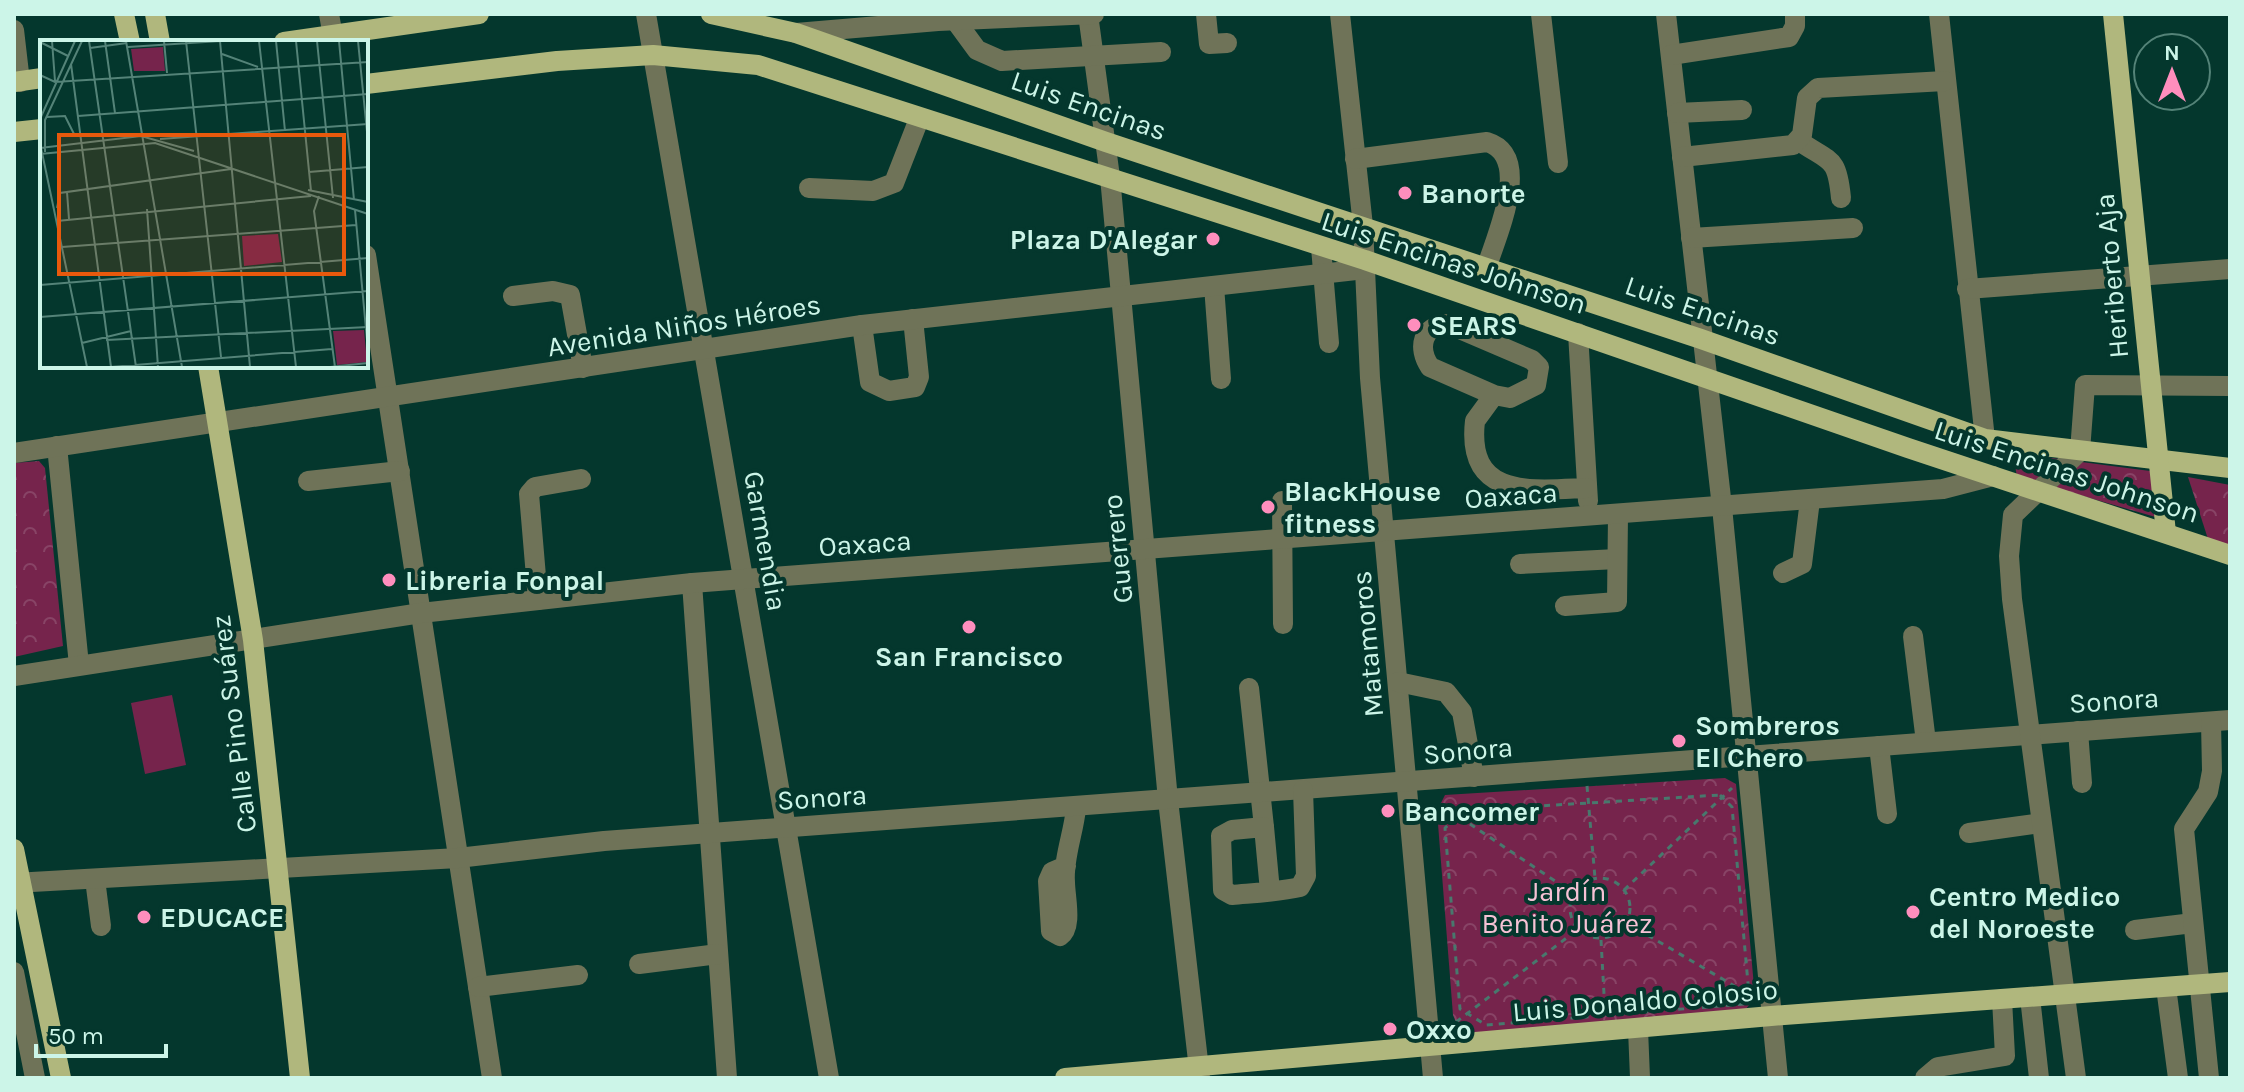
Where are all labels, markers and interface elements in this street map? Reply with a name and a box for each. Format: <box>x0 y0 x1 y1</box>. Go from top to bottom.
north arrow <box>2132 32 2212 112</box>
inset map <box>40 40 368 368</box>
text: N <box>2164 40 2180 66</box>
street label: Luis Encinas <box>1007 63 1171 147</box>
place label: Banorte <box>1421 177 1526 210</box>
marker: Banorte <box>1396 184 1414 202</box>
street label: Heriberto Aja <box>2088 192 2135 360</box>
street label: Luis Encinas Johnson <box>1317 204 1590 321</box>
place label: Plaza D'Alegar <box>1010 223 1197 256</box>
marker: Plaza D'Alegar <box>1204 230 1222 248</box>
street label: Luis Encinas <box>1621 268 1785 352</box>
street label: Avenida Niños Héroes <box>545 288 823 363</box>
place label: SEARS <box>1430 309 1518 342</box>
marker: SEARS <box>1405 316 1423 334</box>
street label: Luis Encinas Johnson <box>1930 413 2203 530</box>
street label: Garmendia <box>737 469 794 614</box>
place label: BlackHouse fitness <box>1284 475 1441 540</box>
street label: Oaxaca <box>1463 476 1559 515</box>
street label: Guerrero <box>1095 493 1140 605</box>
marker: BlackHouse fitness <box>1259 498 1277 516</box>
street label: Oaxaca <box>817 524 913 563</box>
place label: Libreria Fonpal <box>405 564 604 597</box>
street label: Matamoros <box>1345 569 1390 718</box>
marker: Libreria Fonpal <box>380 571 398 589</box>
street label: Calle Pino Suárez <box>204 613 263 835</box>
marker: San Francisco <box>960 618 978 636</box>
place label: San Francisco <box>875 640 1063 673</box>
street label: Sonora <box>2068 681 2160 720</box>
place label: Sombreros El Chero <box>1695 709 1840 774</box>
street label: Sonora <box>1422 730 1514 771</box>
marker: Sombreros El Chero <box>1670 732 1688 750</box>
street label: Sonora <box>776 778 868 817</box>
place label: Bancomer <box>1404 795 1539 828</box>
marker: Bancomer <box>1379 802 1397 820</box>
park label: Jardín Benito Juárez <box>1482 875 1652 940</box>
place label: Centro Medico del Noroeste <box>1929 880 2120 945</box>
place label: EDUCACE <box>160 901 284 934</box>
marker: Centro Medico del Noroeste <box>1904 903 1922 921</box>
marker: EDUCACE <box>135 908 153 926</box>
street label: Luis Donaldo Colosio <box>1511 972 1779 1029</box>
scale bar <box>36 1008 166 1058</box>
place label: Oxxo <box>1406 1013 1472 1046</box>
marker: Oxxo <box>1381 1020 1399 1038</box>
text: 50 m <box>48 1022 104 1050</box>

